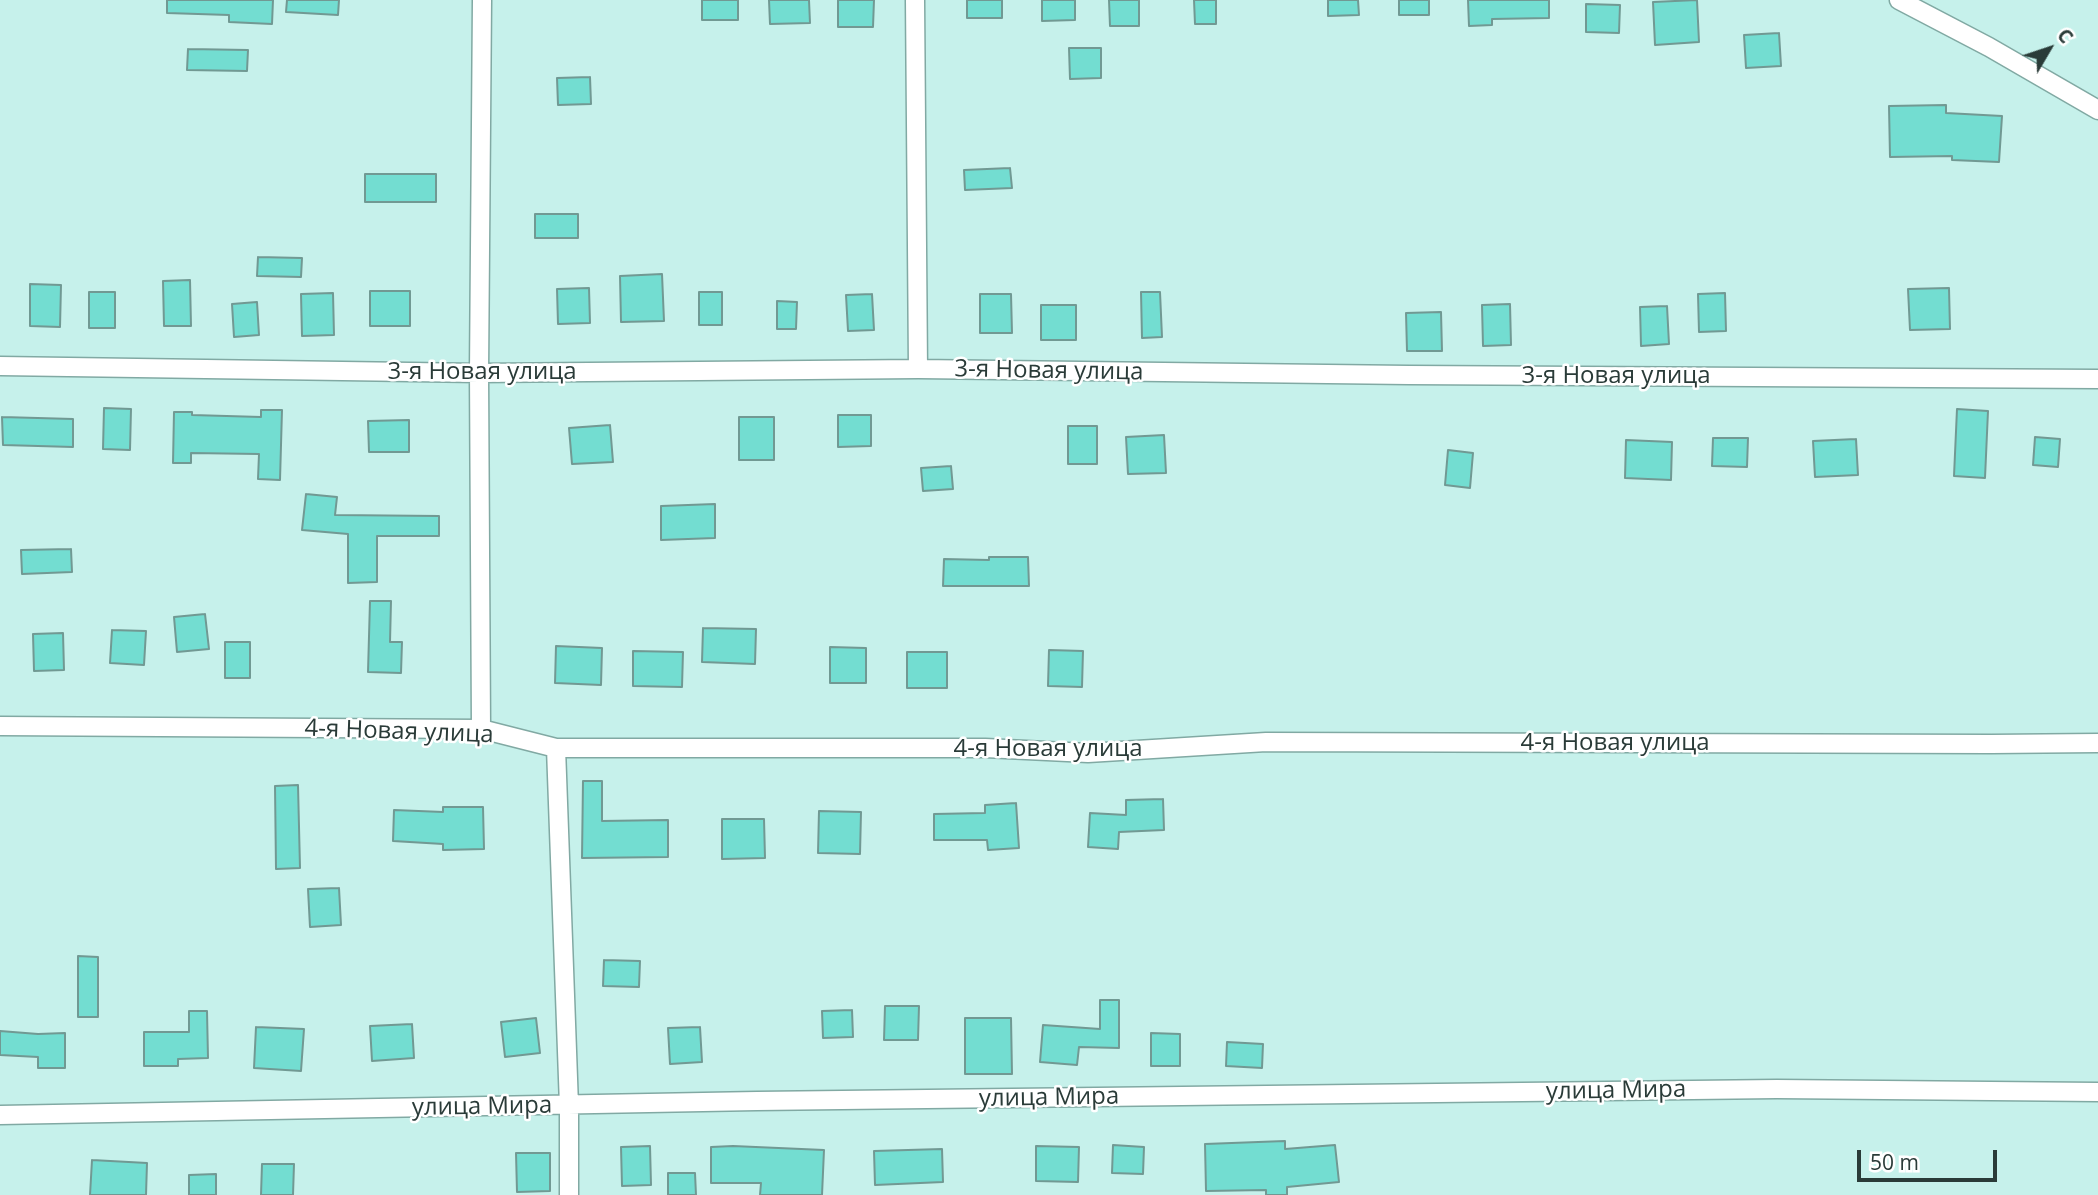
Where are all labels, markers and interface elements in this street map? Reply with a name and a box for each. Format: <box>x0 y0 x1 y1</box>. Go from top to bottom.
north arrow <box>2014 14 2084 84</box>
text: С <box>2051 23 2079 49</box>
street label: 3-я Новая улица <box>954 355 1144 387</box>
street label: 3-я Новая улица <box>387 358 577 386</box>
street label: 3-я Новая улица <box>1521 362 1711 390</box>
street label: 4-я Новая улица <box>304 714 494 750</box>
street label: 4-я Новая улица <box>1520 729 1710 757</box>
street label: 4-я Новая улица <box>953 735 1143 763</box>
street label: улица Мира <box>1546 1075 1686 1107</box>
street label: улица Мира <box>979 1082 1119 1114</box>
street label: улица Мира <box>412 1091 552 1123</box>
scale bar <box>1860 1136 2000 1180</box>
text: 50 m <box>1870 1148 1919 1176</box>

